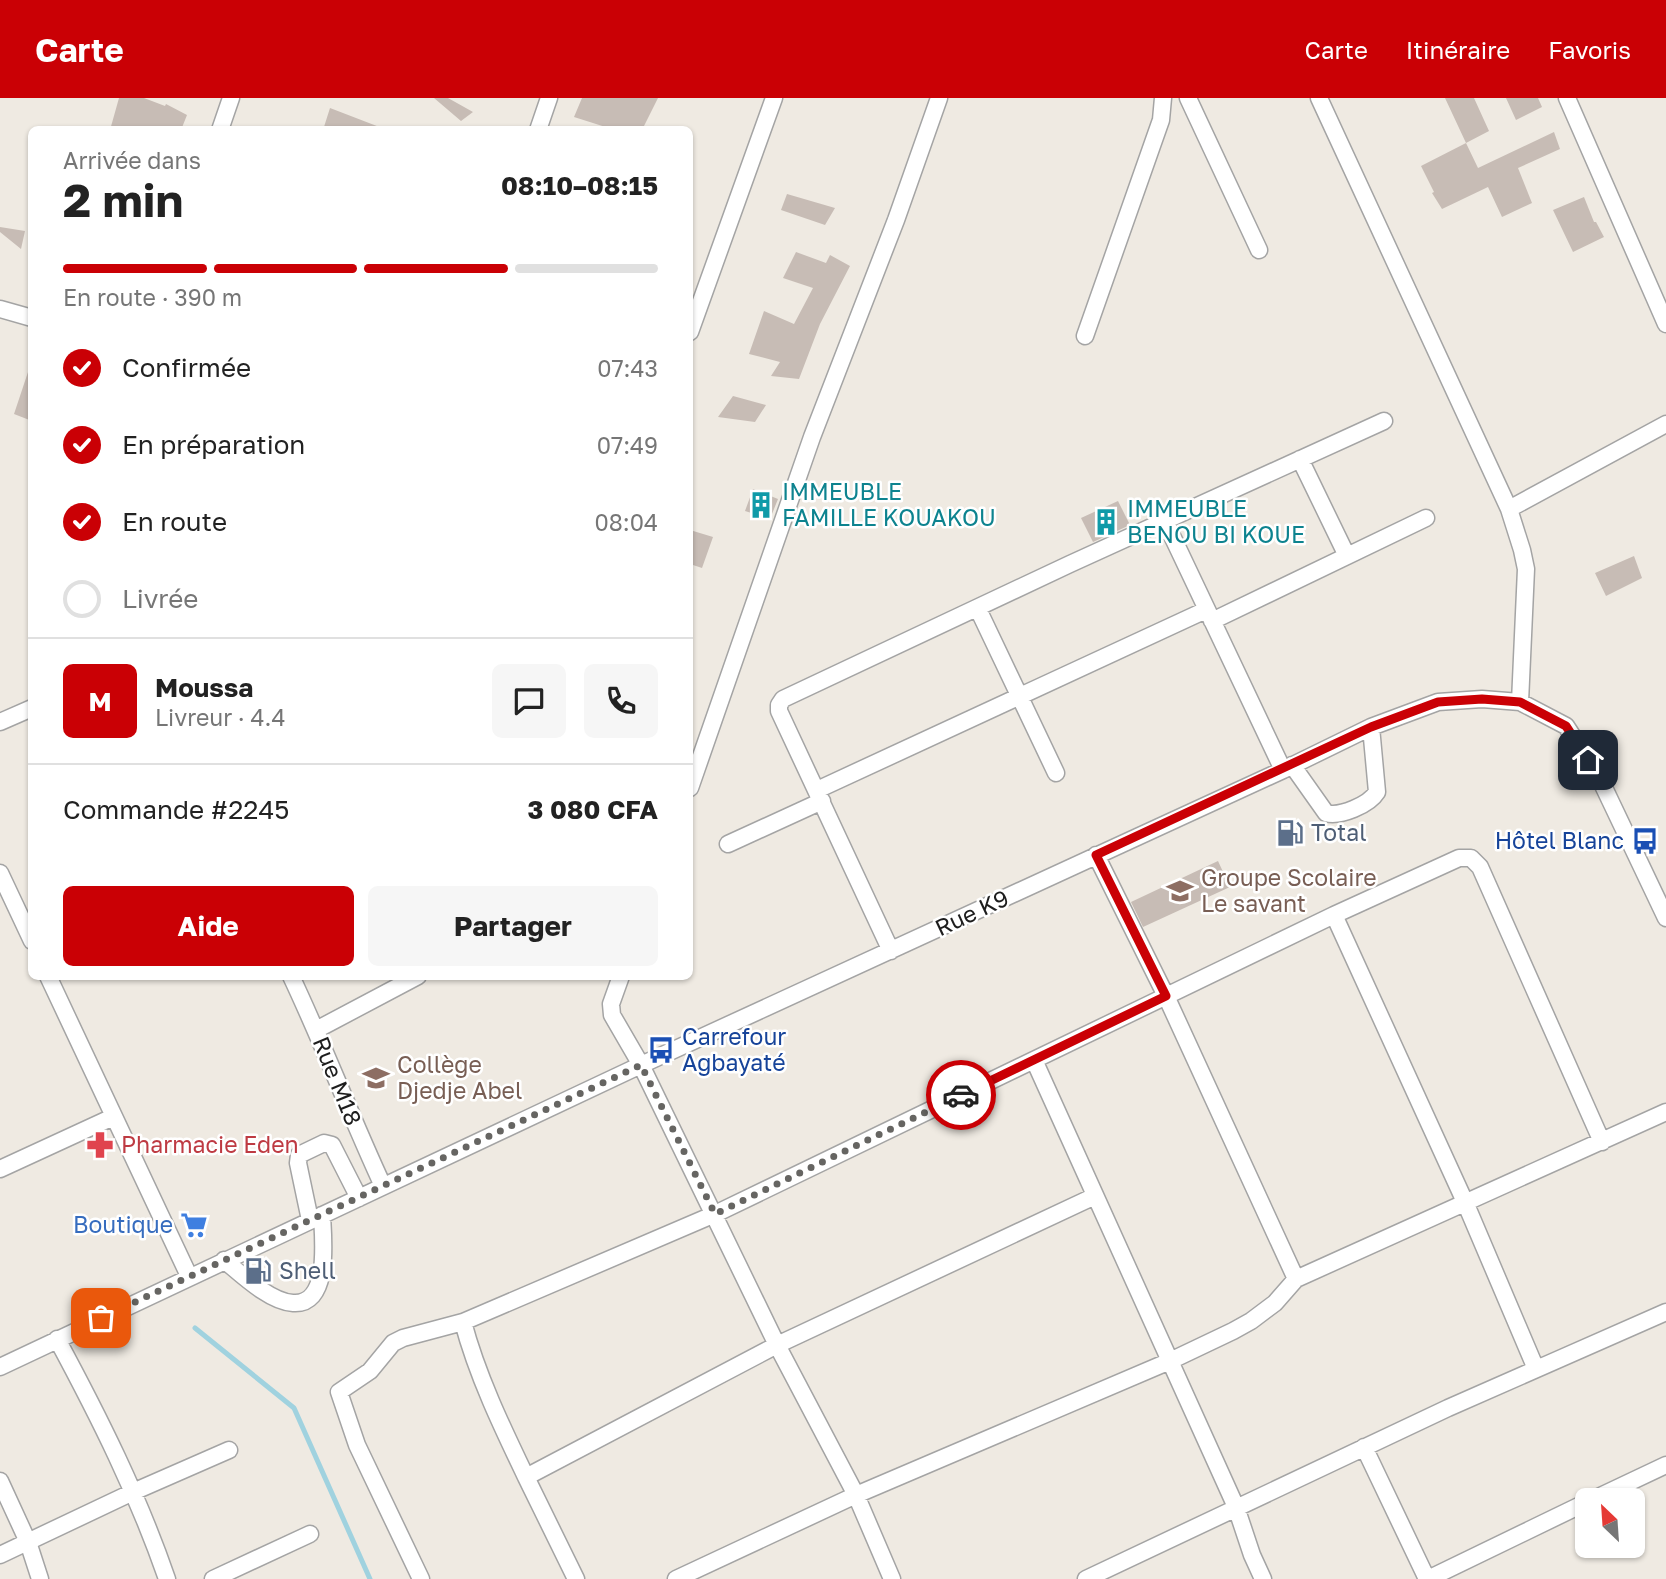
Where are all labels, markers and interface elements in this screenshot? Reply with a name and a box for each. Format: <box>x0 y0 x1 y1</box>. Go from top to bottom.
text: Carte <box>35 30 124 69</box>
text: Carte <box>1305 35 1368 64</box>
text: Itinéraire <box>1406 35 1510 64</box>
text: Favoris <box>1548 35 1631 64</box>
text: Arrivée dans <box>63 146 201 174</box>
text: 08:10–08:15 <box>501 170 658 201</box>
text: 2 min <box>63 172 183 227</box>
text: En route · 390 m <box>63 283 242 311</box>
icon: check <box>63 349 101 387</box>
text: Confirmée <box>122 352 251 383</box>
text: 07:43 <box>597 354 658 382</box>
icon: check <box>63 426 101 464</box>
text: En préparation <box>122 429 305 460</box>
text: 07:49 <box>597 431 658 459</box>
place label: IMMEUBLE FAMILLE KOUAKOU <box>782 477 996 531</box>
building icon: IMMEUBLE FAMILLE KOUAKOU <box>746 490 776 520</box>
place label: IMMEUBLE BENOU BI KOUE <box>1127 494 1305 548</box>
icon: check <box>63 503 101 541</box>
text: En route <box>122 506 227 537</box>
building icon: IMMEUBLE BENOU BI KOUE <box>1091 507 1121 537</box>
text: 08:04 <box>595 508 658 536</box>
text: Livrée <box>122 583 198 614</box>
button: chat <box>492 664 566 738</box>
button: phone <box>584 664 658 738</box>
text: Moussa <box>155 672 253 703</box>
text: M <box>88 686 112 717</box>
text: Livreur · 4.4 <box>155 703 285 731</box>
pin <box>1558 730 1618 790</box>
icon: home <box>1569 741 1607 779</box>
text: Commande #2245 <box>63 794 289 825</box>
text: 3 080 CFA <box>528 794 658 825</box>
fuel station icon: Total <box>1275 818 1305 848</box>
place label: Total <box>1311 818 1367 846</box>
place label: Hôtel Blanc <box>1495 826 1624 854</box>
bus stop icon: Hôtel Blanc <box>1630 826 1660 856</box>
place label: Groupe Scolaire Le savant <box>1201 863 1377 917</box>
school or university icon: Groupe Scolaire Le savant <box>1165 876 1195 906</box>
street label: Rue K9 <box>930 883 1013 941</box>
button: Aide <box>63 886 354 966</box>
button: Partager <box>368 886 658 966</box>
place label: Carrefour Agbayaté <box>682 1022 786 1076</box>
street label: Rue M18 <box>307 1032 368 1129</box>
bus stop icon: Carrefour Agbayaté <box>646 1035 676 1065</box>
place label: Collège Djedje Abel <box>397 1050 522 1104</box>
courier <box>926 1060 996 1130</box>
school or university icon: Collège Djedje Abel <box>361 1063 391 1093</box>
icon: car <box>942 1076 980 1114</box>
pharmacy icon: Pharmacie Eden <box>85 1130 115 1160</box>
place label: Pharmacie Eden <box>121 1130 299 1158</box>
place label: Boutique <box>73 1210 173 1238</box>
supermarket icon: Boutique <box>179 1210 209 1240</box>
fuel station icon: Shell <box>243 1256 273 1286</box>
place label: Shell <box>279 1256 336 1284</box>
pin <box>71 1288 131 1348</box>
icon: bag <box>82 1299 120 1337</box>
north arrow <box>1575 1488 1645 1558</box>
map controls <box>1575 1488 1645 1558</box>

